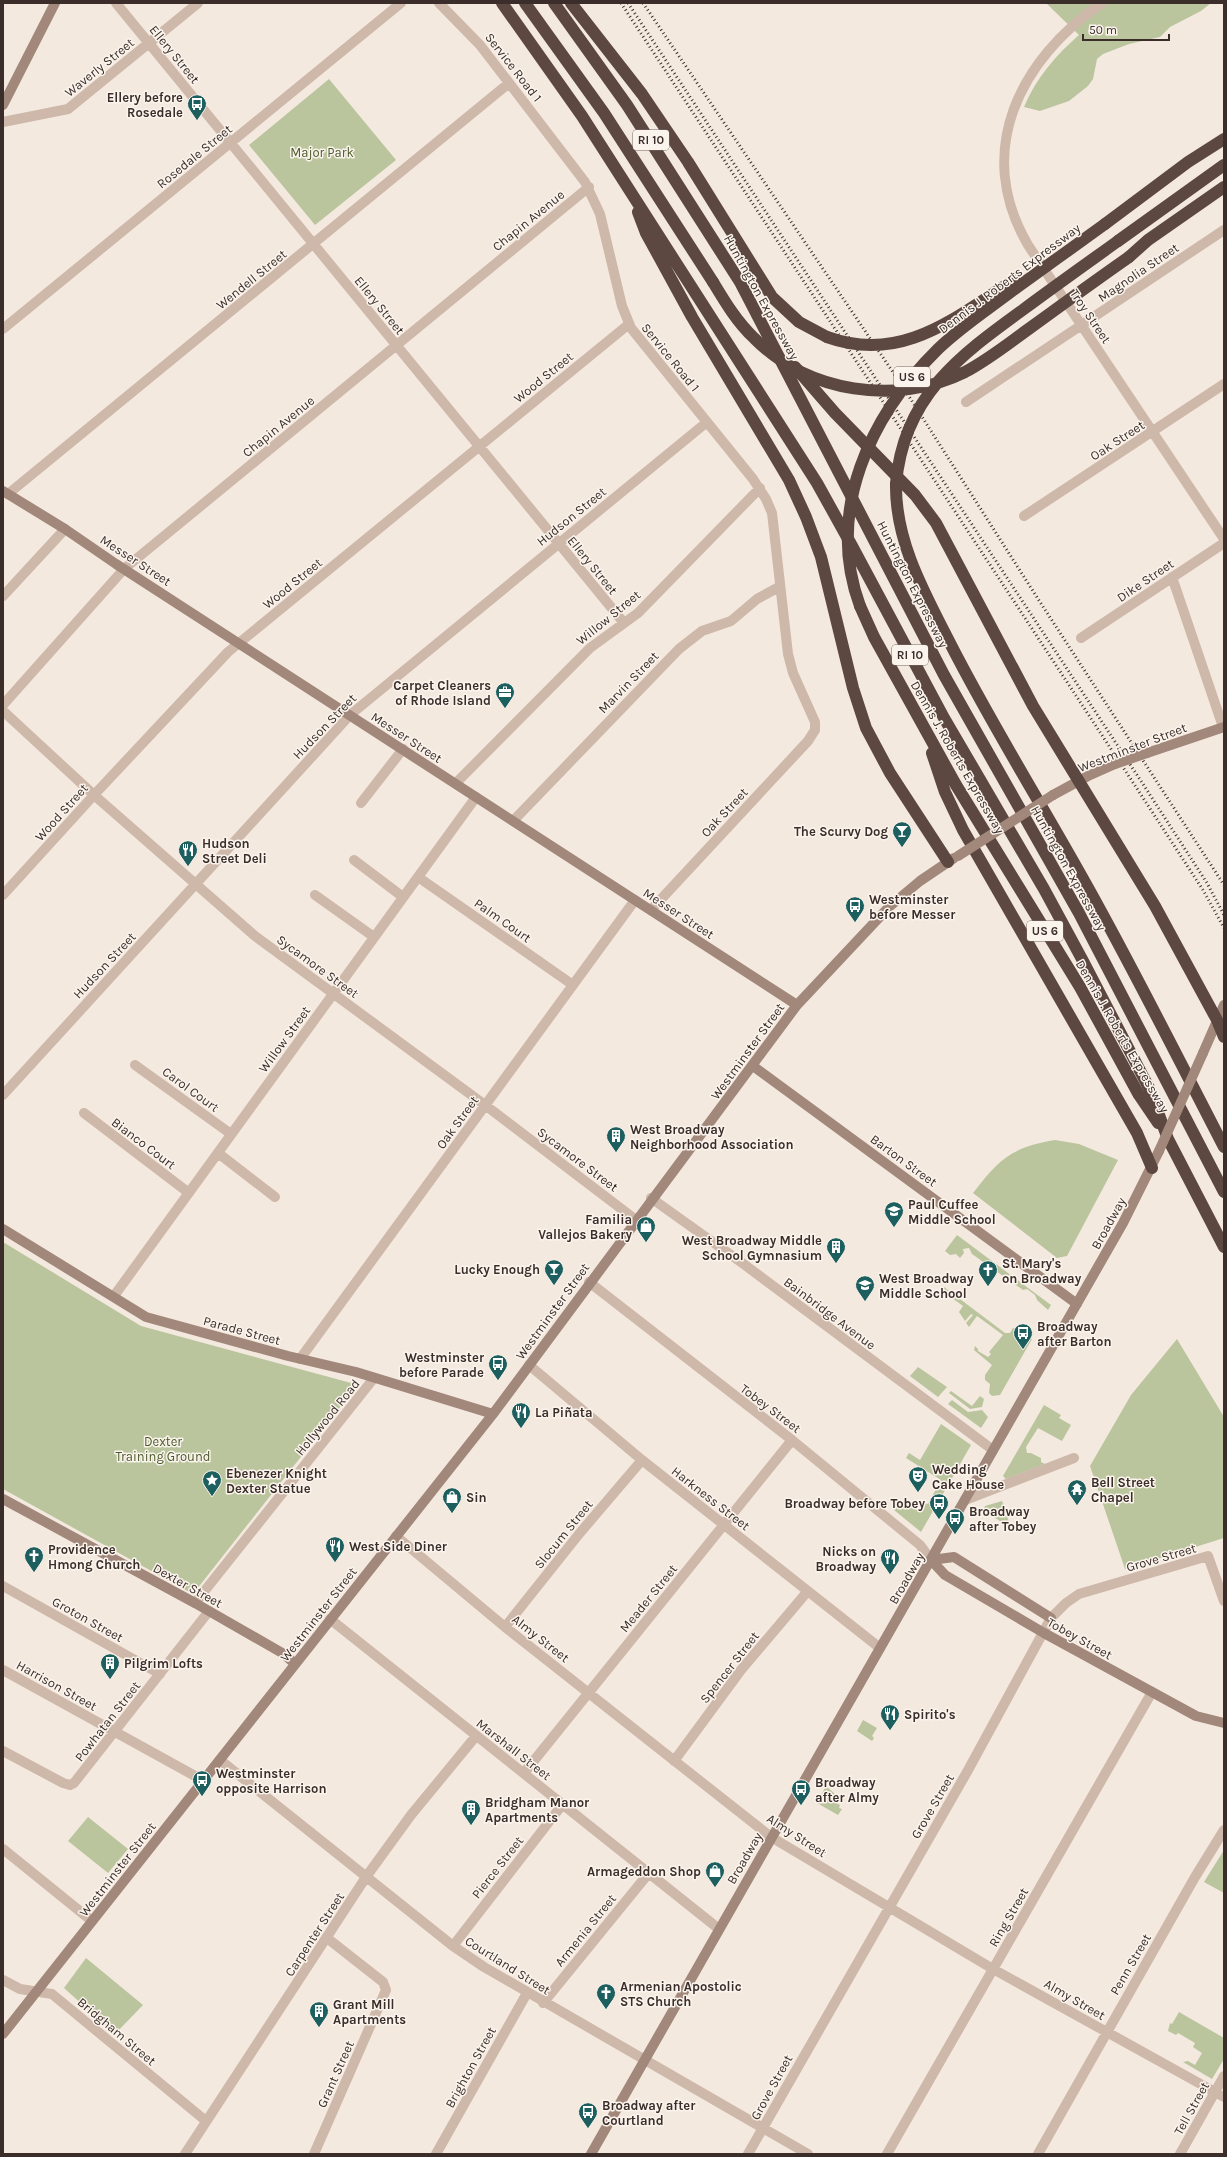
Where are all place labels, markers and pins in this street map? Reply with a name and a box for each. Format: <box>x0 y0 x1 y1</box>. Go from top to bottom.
place label: Ellery before Rosedale <box>107 90 183 120</box>
bus stop icon: Ellery before Rosedale <box>186 93 208 121</box>
place label: Carpet Cleaners of Rhode Island <box>393 678 491 708</box>
office icon: Carpet Cleaners of Rhode Island <box>494 681 516 709</box>
bar icon: The Scurvy Dog <box>891 820 913 848</box>
place label: The Scurvy Dog <box>794 824 888 839</box>
place label: Hudson Street Deli <box>202 836 267 866</box>
restaurant icon: Hudson Street Deli <box>177 839 199 867</box>
place label: Westminster before Messer <box>869 892 956 922</box>
bus stop icon: Westminster before Messer <box>844 895 866 923</box>
place label: West Broadway Neighborhood Association <box>630 1122 793 1152</box>
building icon: West Broadway Neighborhood Association <box>605 1125 627 1153</box>
place label: Paul Cuffee Middle School <box>908 1197 996 1227</box>
school or university icon: Paul Cuffee Middle School <box>883 1200 905 1228</box>
place label: Familia Vallejos Bakery <box>538 1212 632 1242</box>
shop icon: Familia Vallejos Bakery <box>635 1215 657 1243</box>
place label: West Broadway Middle School Gymnasium <box>682 1233 822 1263</box>
building icon: West Broadway Middle School Gymnasium <box>825 1236 847 1264</box>
place label: St. Mary's on Broadway <box>1002 1256 1082 1286</box>
bar icon: Lucky Enough <box>543 1258 565 1286</box>
church icon: St. Mary's on Broadway <box>977 1259 999 1287</box>
place label: Lucky Enough <box>454 1262 540 1277</box>
place label: West Broadway Middle School <box>879 1271 974 1301</box>
school or university icon: West Broadway Middle School <box>854 1274 876 1302</box>
place label: Broadway after Barton <box>1037 1319 1112 1349</box>
bus stop icon: Broadway after Barton <box>1012 1322 1034 1350</box>
place label: Westminster before Parade <box>399 1350 485 1380</box>
bus stop icon: Westminster before Parade <box>487 1353 509 1381</box>
restaurant icon: La Piñata <box>510 1401 532 1429</box>
place label: La Piñata <box>535 1405 593 1420</box>
place label: Wedding Cake House <box>932 1462 1004 1492</box>
theatre icon: Wedding Cake House <box>907 1465 929 1493</box>
place label: Ebenezer Knight Dexter Statue <box>226 1466 327 1496</box>
place icon: Ebenezer Knight Dexter Statue <box>201 1469 223 1497</box>
place label: Bell Street Chapel <box>1091 1475 1155 1505</box>
temple icon: Bell Street Chapel <box>1066 1478 1088 1506</box>
shop icon: Sin <box>441 1486 463 1514</box>
place label: Sin <box>466 1490 487 1505</box>
bus stop icon: Broadway before Tobey <box>928 1492 950 1520</box>
place label: Broadway before Tobey <box>784 1496 925 1511</box>
place label: Broadway after Tobey <box>969 1504 1037 1534</box>
bus stop icon: Broadway after Tobey <box>944 1507 966 1535</box>
restaurant icon: West Side Diner <box>324 1535 346 1563</box>
place label: West Side Diner <box>349 1539 448 1554</box>
place label: Providence Hmong Church <box>48 1542 140 1572</box>
place label: Nicks on Broadway <box>816 1544 876 1574</box>
church icon: Providence Hmong Church <box>23 1545 45 1573</box>
restaurant icon: Nicks on Broadway <box>879 1547 901 1575</box>
building icon: Pilgrim Lofts <box>99 1652 121 1680</box>
place label: Pilgrim Lofts <box>124 1656 203 1671</box>
restaurant icon: Spirito's <box>879 1703 901 1731</box>
place label: Spirito's <box>904 1707 956 1722</box>
place label: Westminster opposite Harrison <box>216 1766 327 1796</box>
bus stop icon: Westminster opposite Harrison <box>191 1769 213 1797</box>
place label: Broadway after Almy <box>815 1775 879 1805</box>
bus stop icon: Broadway after Almy <box>790 1778 812 1806</box>
place label: Bridgham Manor Apartments <box>485 1795 590 1825</box>
building icon: Bridgham Manor Apartments <box>460 1798 482 1826</box>
shop icon: Armageddon Shop <box>704 1860 726 1888</box>
place label: Armageddon Shop <box>587 1864 701 1879</box>
place label: Armenian Apostolic STS Church <box>620 1979 742 2009</box>
church icon: Armenian Apostolic STS Church <box>595 1982 617 2010</box>
place label: Grant Mill Apartments <box>333 1997 406 2027</box>
building icon: Grant Mill Apartments <box>308 2000 330 2028</box>
place label: Broadway after Courtland <box>602 2098 696 2128</box>
bus stop icon: Broadway after Courtland <box>577 2101 599 2129</box>

